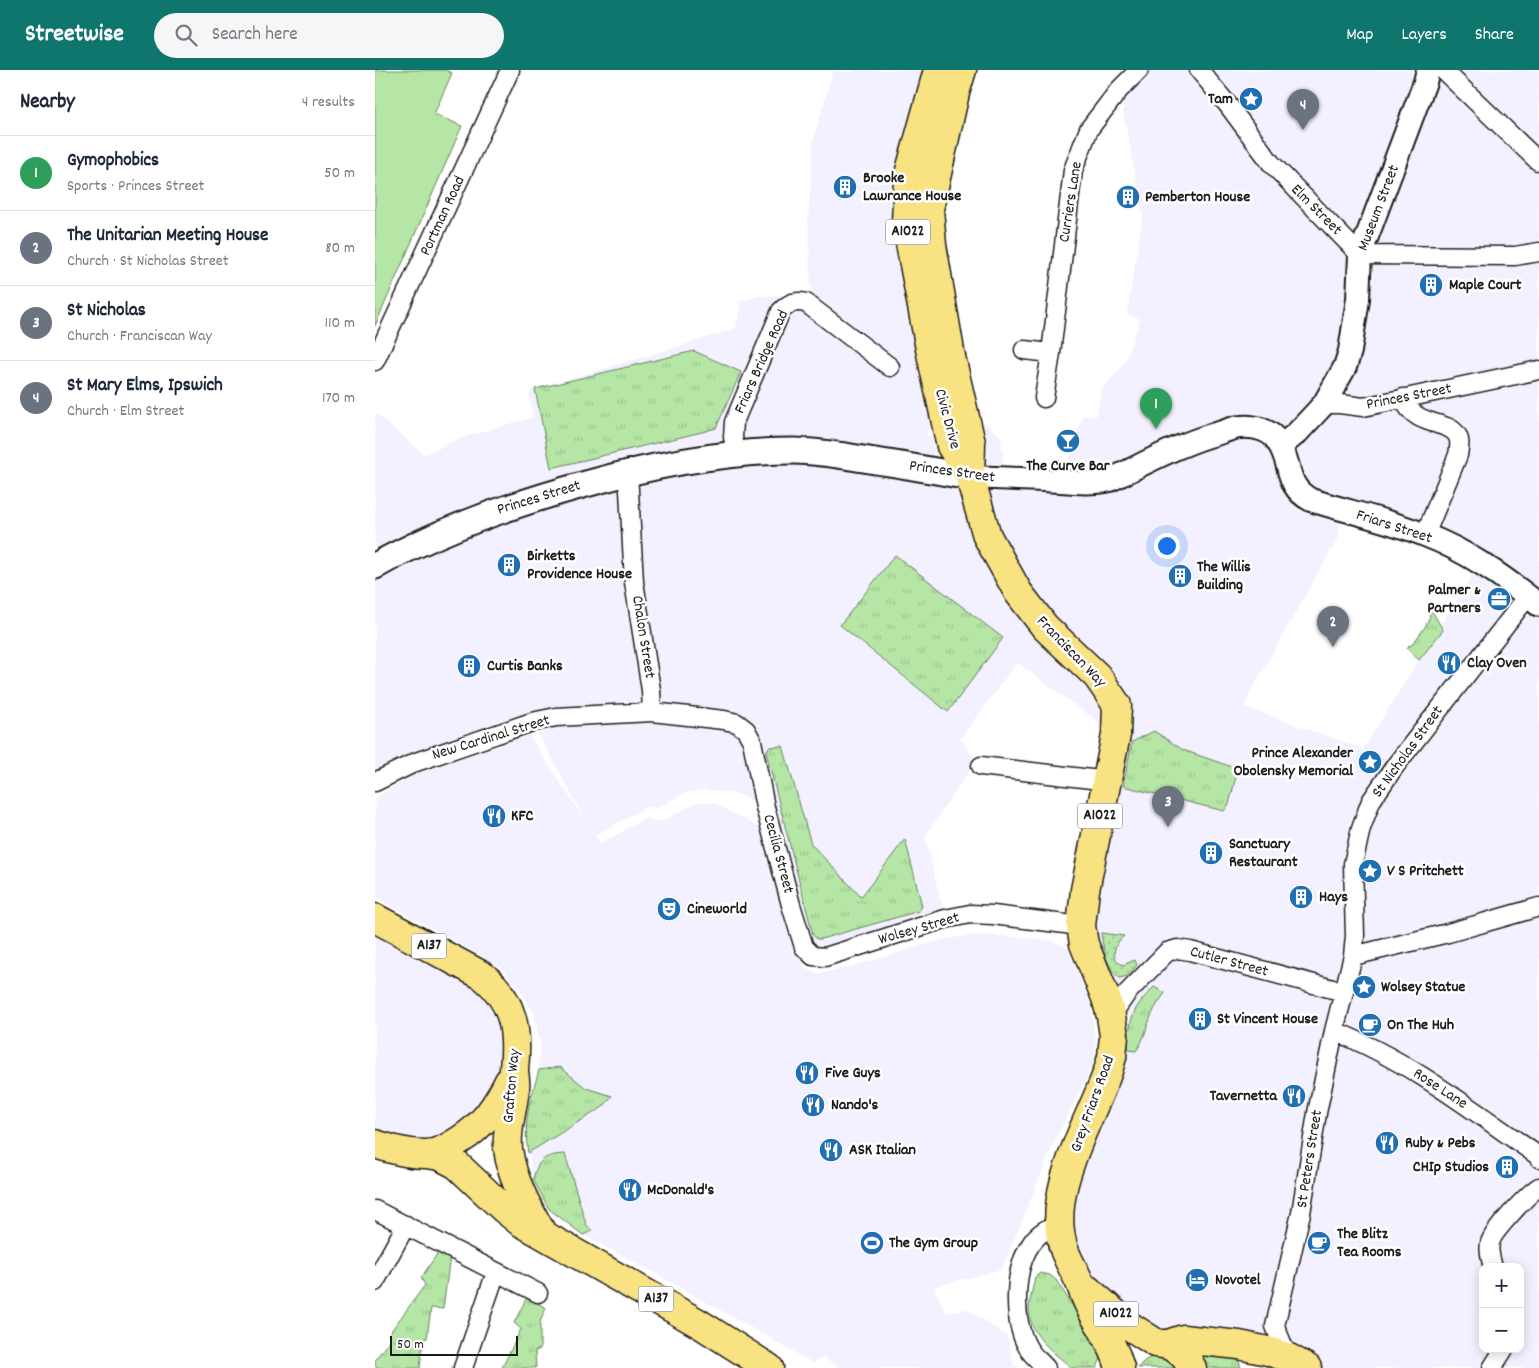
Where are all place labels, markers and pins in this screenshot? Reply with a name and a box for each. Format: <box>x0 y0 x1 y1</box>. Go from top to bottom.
place icon: Tam <box>1238 86 1264 112</box>
place label: Tam <box>1208 88 1233 111</box>
pin: 4 <box>1287 89 1319 130</box>
place label: Brooke Lawrance House <box>863 167 961 208</box>
building icon: Brooke Lawrance House <box>832 174 858 200</box>
building icon: Pemberton House <box>1115 184 1141 210</box>
place label: Pemberton House <box>1145 186 1250 209</box>
building icon: Maple Court <box>1418 272 1444 298</box>
place label: Maple Court <box>1449 274 1522 297</box>
pin: 1 <box>1140 388 1172 429</box>
bar icon: The Curve Bar <box>1055 428 1081 454</box>
place label: The Curve Bar <box>1026 455 1111 478</box>
place label: Birketts Providence House <box>527 545 632 586</box>
building icon: Birketts Providence House <box>496 552 522 578</box>
place label: The Willis Building <box>1197 556 1251 597</box>
building icon: The Willis Building <box>1167 563 1193 589</box>
place label: Palmer & Partners <box>1427 579 1481 620</box>
office icon: Palmer & Partners <box>1486 586 1512 612</box>
pin: 2 <box>1317 606 1349 647</box>
restaurant icon: Clay Oven <box>1436 650 1462 676</box>
place label: Clay Oven <box>1467 652 1527 675</box>
building icon: Curtis Banks <box>456 653 482 679</box>
place label: Curtis Banks <box>487 655 563 678</box>
place label: Prince Alexander Obolensky Memorial <box>1233 742 1354 783</box>
place icon: Prince Alexander Obolensky Memorial <box>1357 749 1383 775</box>
pin: 3 <box>1152 786 1184 827</box>
restaurant icon: KFC <box>481 803 507 829</box>
place label: KFC <box>511 805 534 828</box>
place label: Sanctuary Restaurant <box>1229 833 1298 874</box>
building icon: Sanctuary Restaurant <box>1198 840 1224 866</box>
place icon: V S Pritchett <box>1357 858 1383 884</box>
place label: V S Pritchett <box>1387 860 1464 883</box>
building icon: Hays <box>1288 884 1314 910</box>
place label: Hays <box>1319 886 1348 909</box>
theatre icon: Cineworld <box>656 896 682 922</box>
place label: Cineworld <box>687 898 747 921</box>
place icon: Wolsey Statue <box>1351 974 1377 1000</box>
place label: Wolsey Statue <box>1381 976 1465 999</box>
building icon: St Vincent House <box>1187 1006 1213 1032</box>
place label: St Vincent House <box>1217 1008 1318 1031</box>
cafe icon: On The Huh <box>1357 1012 1383 1038</box>
place label: On The Huh <box>1387 1014 1454 1037</box>
restaurant icon: Five Guys <box>794 1060 820 1086</box>
place label: Five Guys <box>825 1062 881 1085</box>
restaurant icon: Tavernetta <box>1281 1083 1307 1109</box>
place label: Tavernetta <box>1210 1085 1278 1108</box>
restaurant icon: Nando's <box>800 1092 826 1118</box>
place label: Nando's <box>831 1094 879 1117</box>
restaurant icon: Ruby & Pebs <box>1374 1130 1400 1156</box>
place label: Ruby & Pebs <box>1405 1132 1476 1155</box>
restaurant icon: ASK Italian <box>818 1137 844 1163</box>
place label: ASK Italian <box>849 1139 916 1162</box>
building icon: CHIp Studios <box>1494 1154 1520 1180</box>
place label: CHIp Studios <box>1413 1156 1489 1179</box>
restaurant icon: McDonald's <box>617 1177 643 1203</box>
place label: McDonald's <box>647 1179 715 1202</box>
place label: The Blitz Tea Rooms <box>1337 1223 1402 1264</box>
sports icon: The Gym Group <box>859 1230 885 1256</box>
cafe icon: The Blitz Tea Rooms <box>1306 1230 1332 1256</box>
place label: The Gym Group <box>889 1232 978 1255</box>
hotel icon: Novotel <box>1184 1267 1210 1293</box>
place label: Novotel <box>1215 1269 1261 1292</box>

